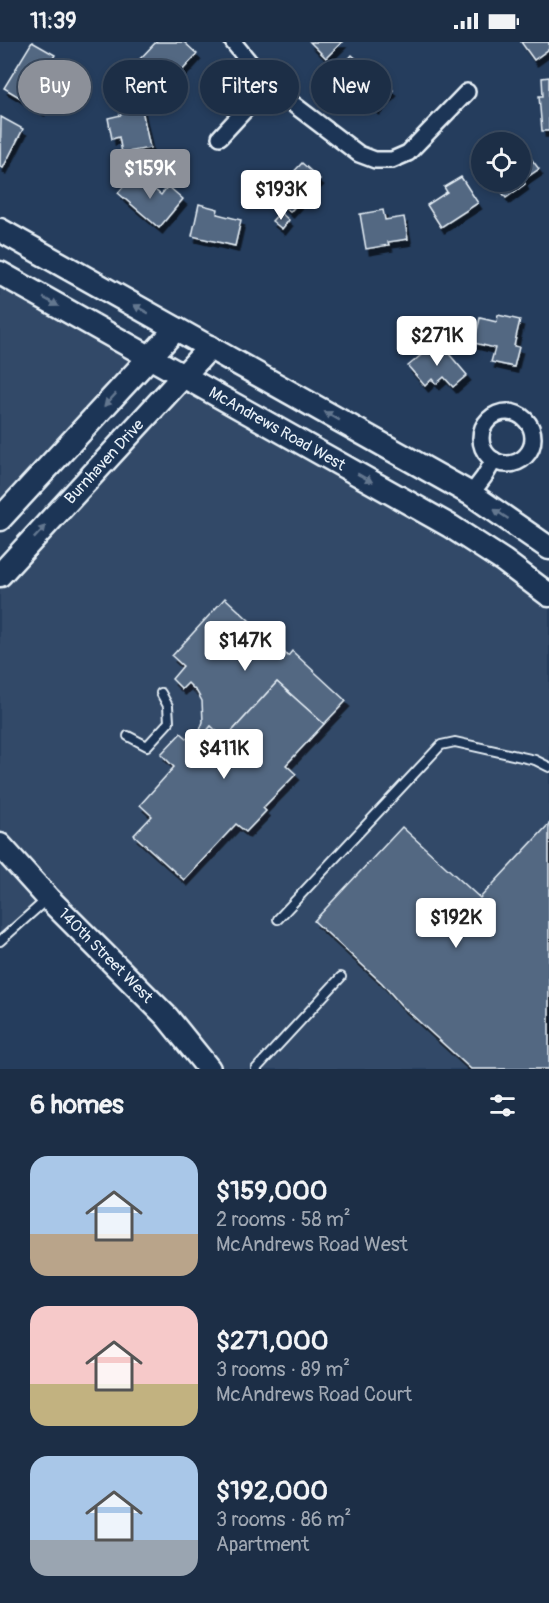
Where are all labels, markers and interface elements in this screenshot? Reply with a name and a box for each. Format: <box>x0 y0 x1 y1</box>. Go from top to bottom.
text: 11:39 <box>30 7 77 35</box>
chip: Buy <box>18 60 91 114</box>
chip: Rent <box>103 60 188 114</box>
chip: Filters <box>200 60 299 114</box>
chip: New <box>311 60 391 114</box>
map controls <box>471 132 531 192</box>
button: locate <box>471 132 531 192</box>
pin: $159K <box>108 149 192 200</box>
text: $159K <box>124 156 176 181</box>
pin: $193K <box>239 170 323 221</box>
text: $193K <box>255 177 307 202</box>
one-way arrow <box>43 297 60 307</box>
one-way arrow <box>132 304 149 314</box>
pin: $271K <box>395 316 479 367</box>
text: $271K <box>411 323 463 348</box>
street label: McAndrews Road West <box>205 383 349 475</box>
one-way arrow <box>103 393 117 408</box>
one-way arrow <box>324 411 341 421</box>
street label: Burnhaven Drive <box>60 415 148 508</box>
one-way arrow <box>357 473 374 483</box>
one-way arrow <box>493 509 509 520</box>
one-way arrow <box>33 525 47 540</box>
pin: $147K <box>203 621 287 672</box>
text: $147K <box>219 628 271 653</box>
pin: $411K <box>182 729 266 780</box>
text: $411K <box>199 736 249 761</box>
pin: $192K <box>414 898 498 949</box>
street label: 140th Street West <box>54 904 158 1008</box>
text: $192K <box>430 905 482 930</box>
text: 6 homes <box>30 1089 124 1121</box>
icon: filters <box>486 1089 519 1122</box>
text: $159,000 <box>216 1175 328 1207</box>
icon: home <box>78 1180 150 1252</box>
text: 2 rooms · 58 m² <box>216 1207 351 1232</box>
text: McAndrews Road West <box>216 1232 408 1257</box>
text: $271,000 <box>216 1325 328 1357</box>
icon: home <box>78 1330 150 1402</box>
text: 3 rooms · 89 m² <box>216 1357 350 1382</box>
text: McAndrews Road Court <box>216 1382 412 1407</box>
text: $192,000 <box>216 1475 328 1507</box>
icon: home <box>78 1480 150 1552</box>
text: 3 rooms · 86 m² <box>216 1507 351 1532</box>
text: Apartment <box>216 1532 309 1557</box>

